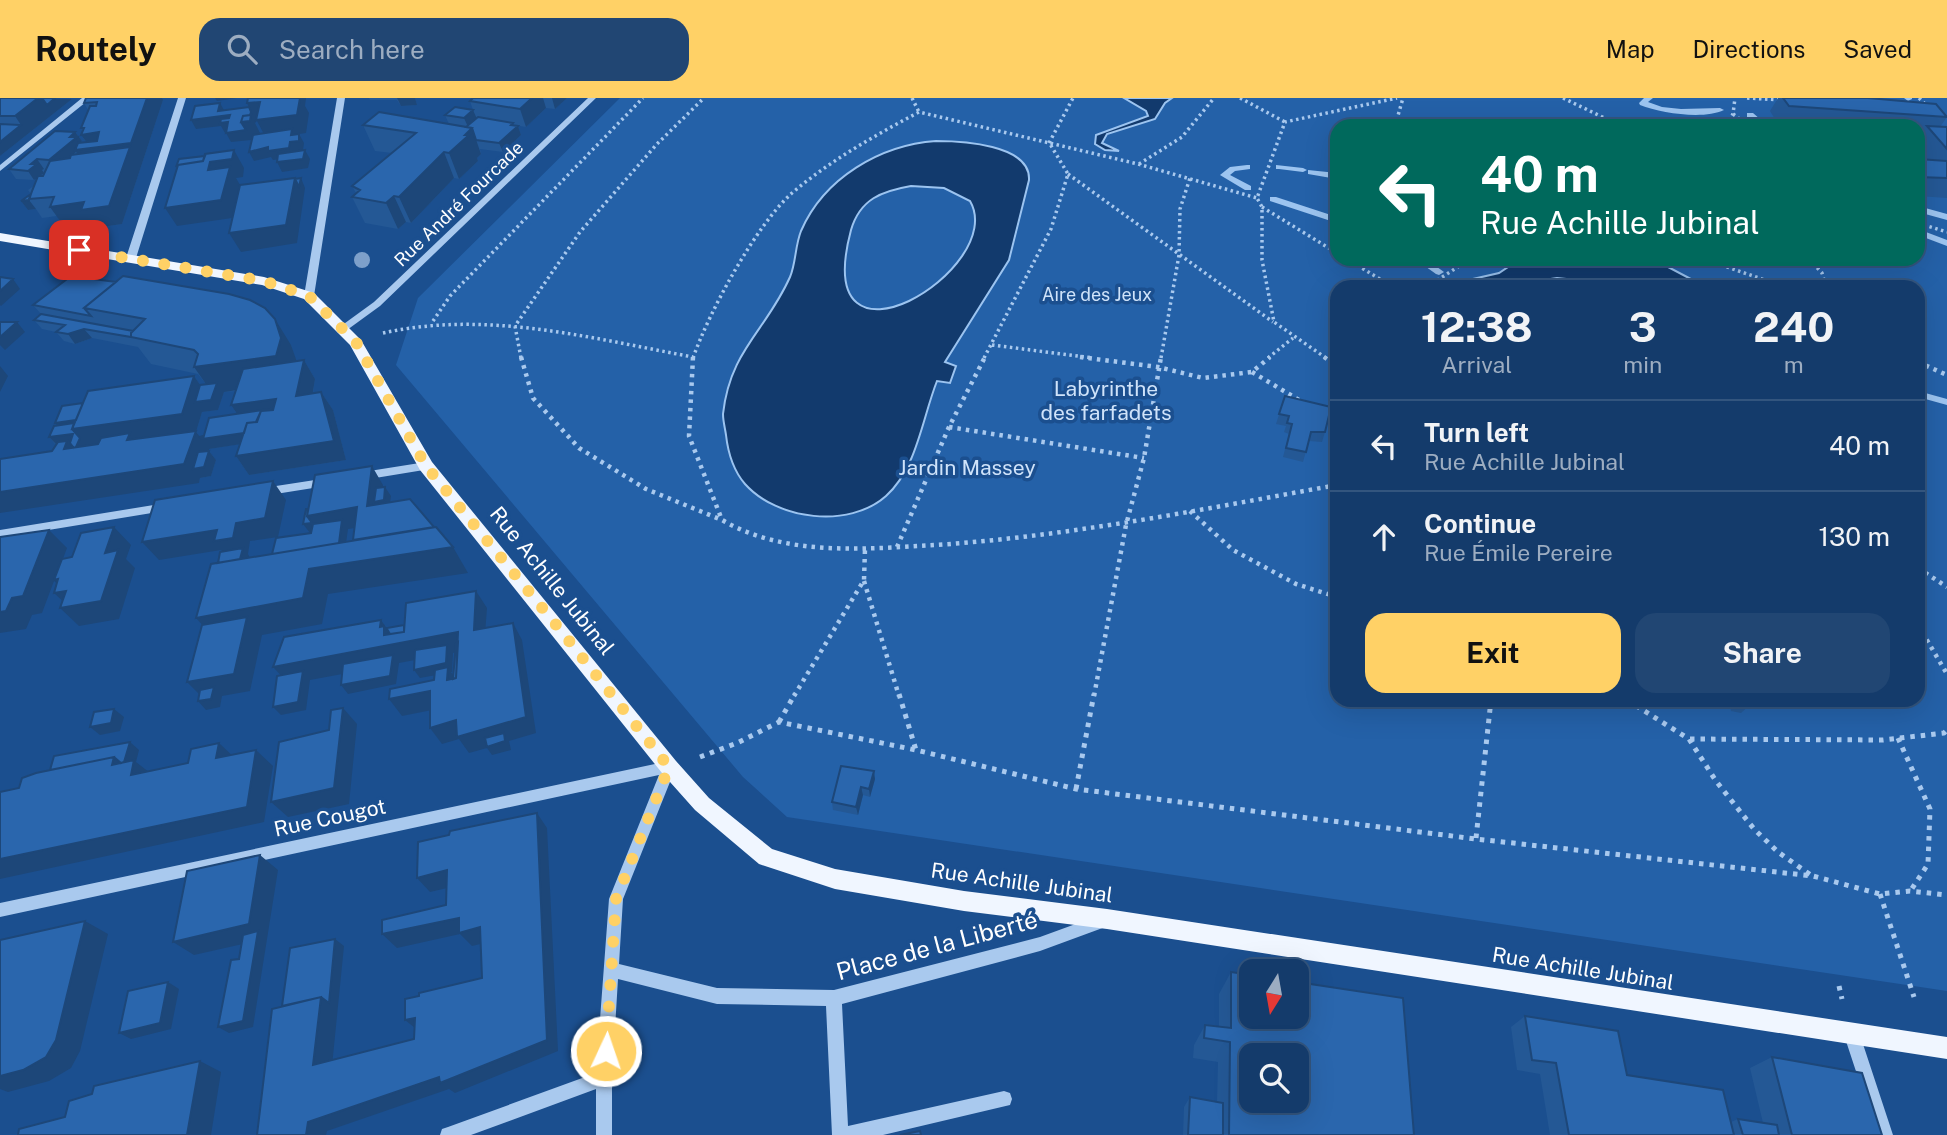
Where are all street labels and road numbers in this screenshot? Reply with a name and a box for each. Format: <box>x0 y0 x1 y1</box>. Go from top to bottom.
street label: Rue André Fourcade <box>390 137 527 271</box>
street label: Rue Achille Jubinal <box>485 501 620 660</box>
street label: Rue Cougot <box>272 793 388 842</box>
street label: Rue Achille Jubinal <box>929 857 1115 908</box>
street label: Place de la Liberté <box>833 905 1040 985</box>
street label: Rue Achille Jubinal <box>1490 942 1676 995</box>

